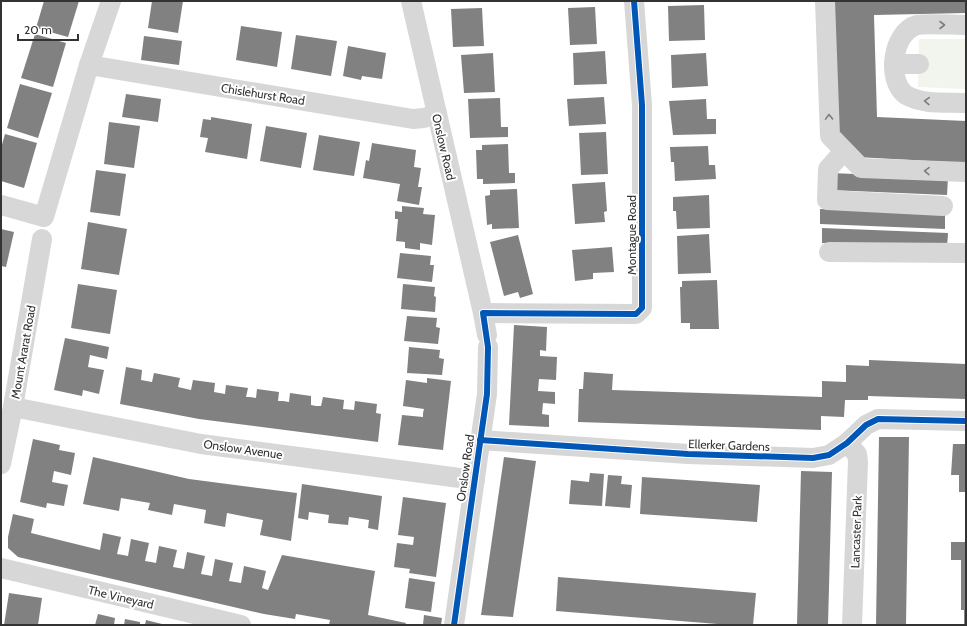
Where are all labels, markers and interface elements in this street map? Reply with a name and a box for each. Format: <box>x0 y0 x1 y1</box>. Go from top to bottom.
scale bar <box>18 16 78 42</box>
one-way arrow <box>939 21 945 29</box>
text: 20 m <box>24 22 52 37</box>
street label: Chislehurst Road <box>220 80 306 108</box>
one-way arrow <box>924 97 930 106</box>
street label: Onslow Road <box>429 112 459 182</box>
one-way arrow <box>825 114 833 120</box>
one-way arrow <box>924 167 930 175</box>
street label: Montague Road <box>624 195 639 275</box>
street label: Mount Ararat Road <box>7 304 39 400</box>
street label: Onslow Road <box>453 433 477 503</box>
street label: Onslow Avenue <box>203 436 283 462</box>
street label: Ellerker Gardens <box>688 436 770 454</box>
street label: Lancaster Park <box>847 495 865 569</box>
street label: The Vineyard <box>87 582 155 612</box>

